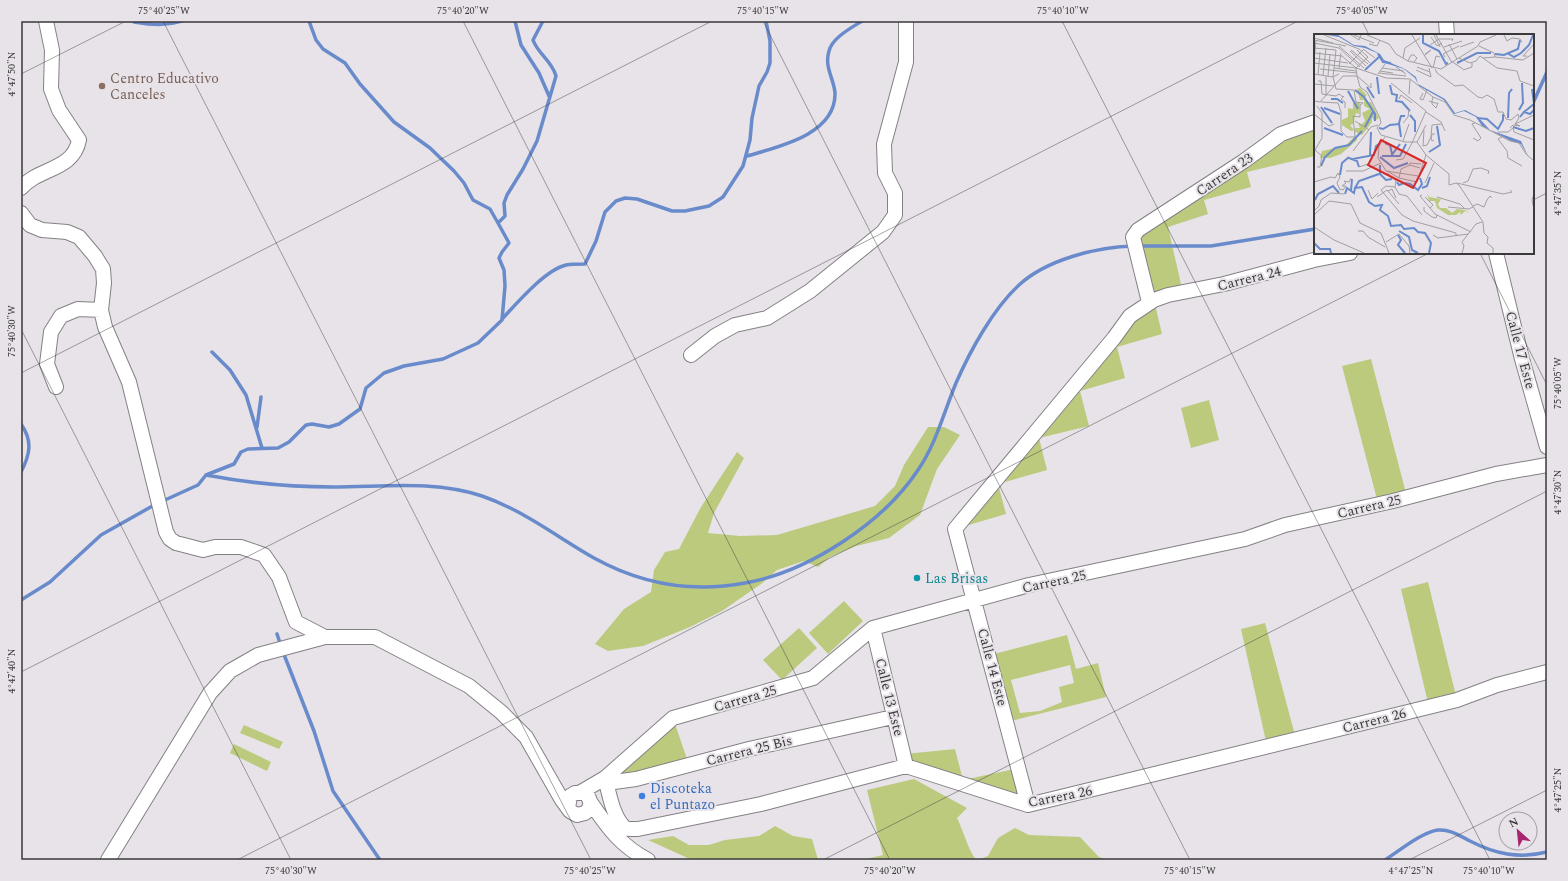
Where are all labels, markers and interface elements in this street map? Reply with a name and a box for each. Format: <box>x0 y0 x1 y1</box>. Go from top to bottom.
text: 75°40'25"W <box>138 3 190 19</box>
text: 75°40'20"W <box>437 3 489 19</box>
text: 75°40'15"W <box>737 3 789 19</box>
text: 75°40'10"W <box>1037 3 1089 19</box>
text: 75°40'05"W <box>1336 3 1388 19</box>
inset map <box>1314 34 1534 254</box>
text: 4°47'50"N <box>4 52 20 97</box>
place label: Centro Educativo Canceles <box>110 68 219 105</box>
marker: Centro Educativo Canceles <box>97 81 107 91</box>
street label: Carrera 23 <box>1191 148 1257 201</box>
text: 4°47'35"N <box>1550 171 1566 216</box>
street label: Carrera 24 <box>1215 260 1283 297</box>
text: 75°40'30"W <box>4 305 20 357</box>
street label: Calle 17 Este <box>1500 309 1541 392</box>
text: 75°40'05"W <box>1550 357 1566 409</box>
text: 4°47'30"N <box>1550 470 1566 515</box>
street label: Carrera 25 <box>1335 489 1403 524</box>
street label: Carrera 25 <box>1020 564 1088 599</box>
place label: Las Brisas <box>925 568 988 589</box>
marker: Las Brisas <box>912 573 922 583</box>
street label: Calle 14 Este <box>972 626 1013 709</box>
text: 4°47'40"N <box>4 649 20 694</box>
street label: Calle 13 Este <box>870 656 909 739</box>
street label: Carrera 25 <box>711 679 779 718</box>
street label: Carrera 26 <box>1340 702 1408 739</box>
street label: Carrera 25 Bis <box>704 730 794 771</box>
text: 4°47'25"N <box>1550 768 1566 813</box>
place label: Discoteka el Puntazo <box>650 778 715 815</box>
street label: Carrera 26 <box>1026 780 1094 813</box>
marker: Discoteka el Puntazo <box>637 791 647 801</box>
north arrow <box>1498 811 1538 851</box>
text: N <box>1506 813 1522 832</box>
text: 75°40'30"W <box>265 863 317 879</box>
text: 75°40'25"W <box>564 863 616 879</box>
text: 75°40'20"W <box>864 863 916 879</box>
text: 75°40'15"W <box>1164 863 1216 879</box>
text: 4°47'25"N <box>1389 863 1434 879</box>
text: 75°40'10"W <box>1463 863 1515 879</box>

